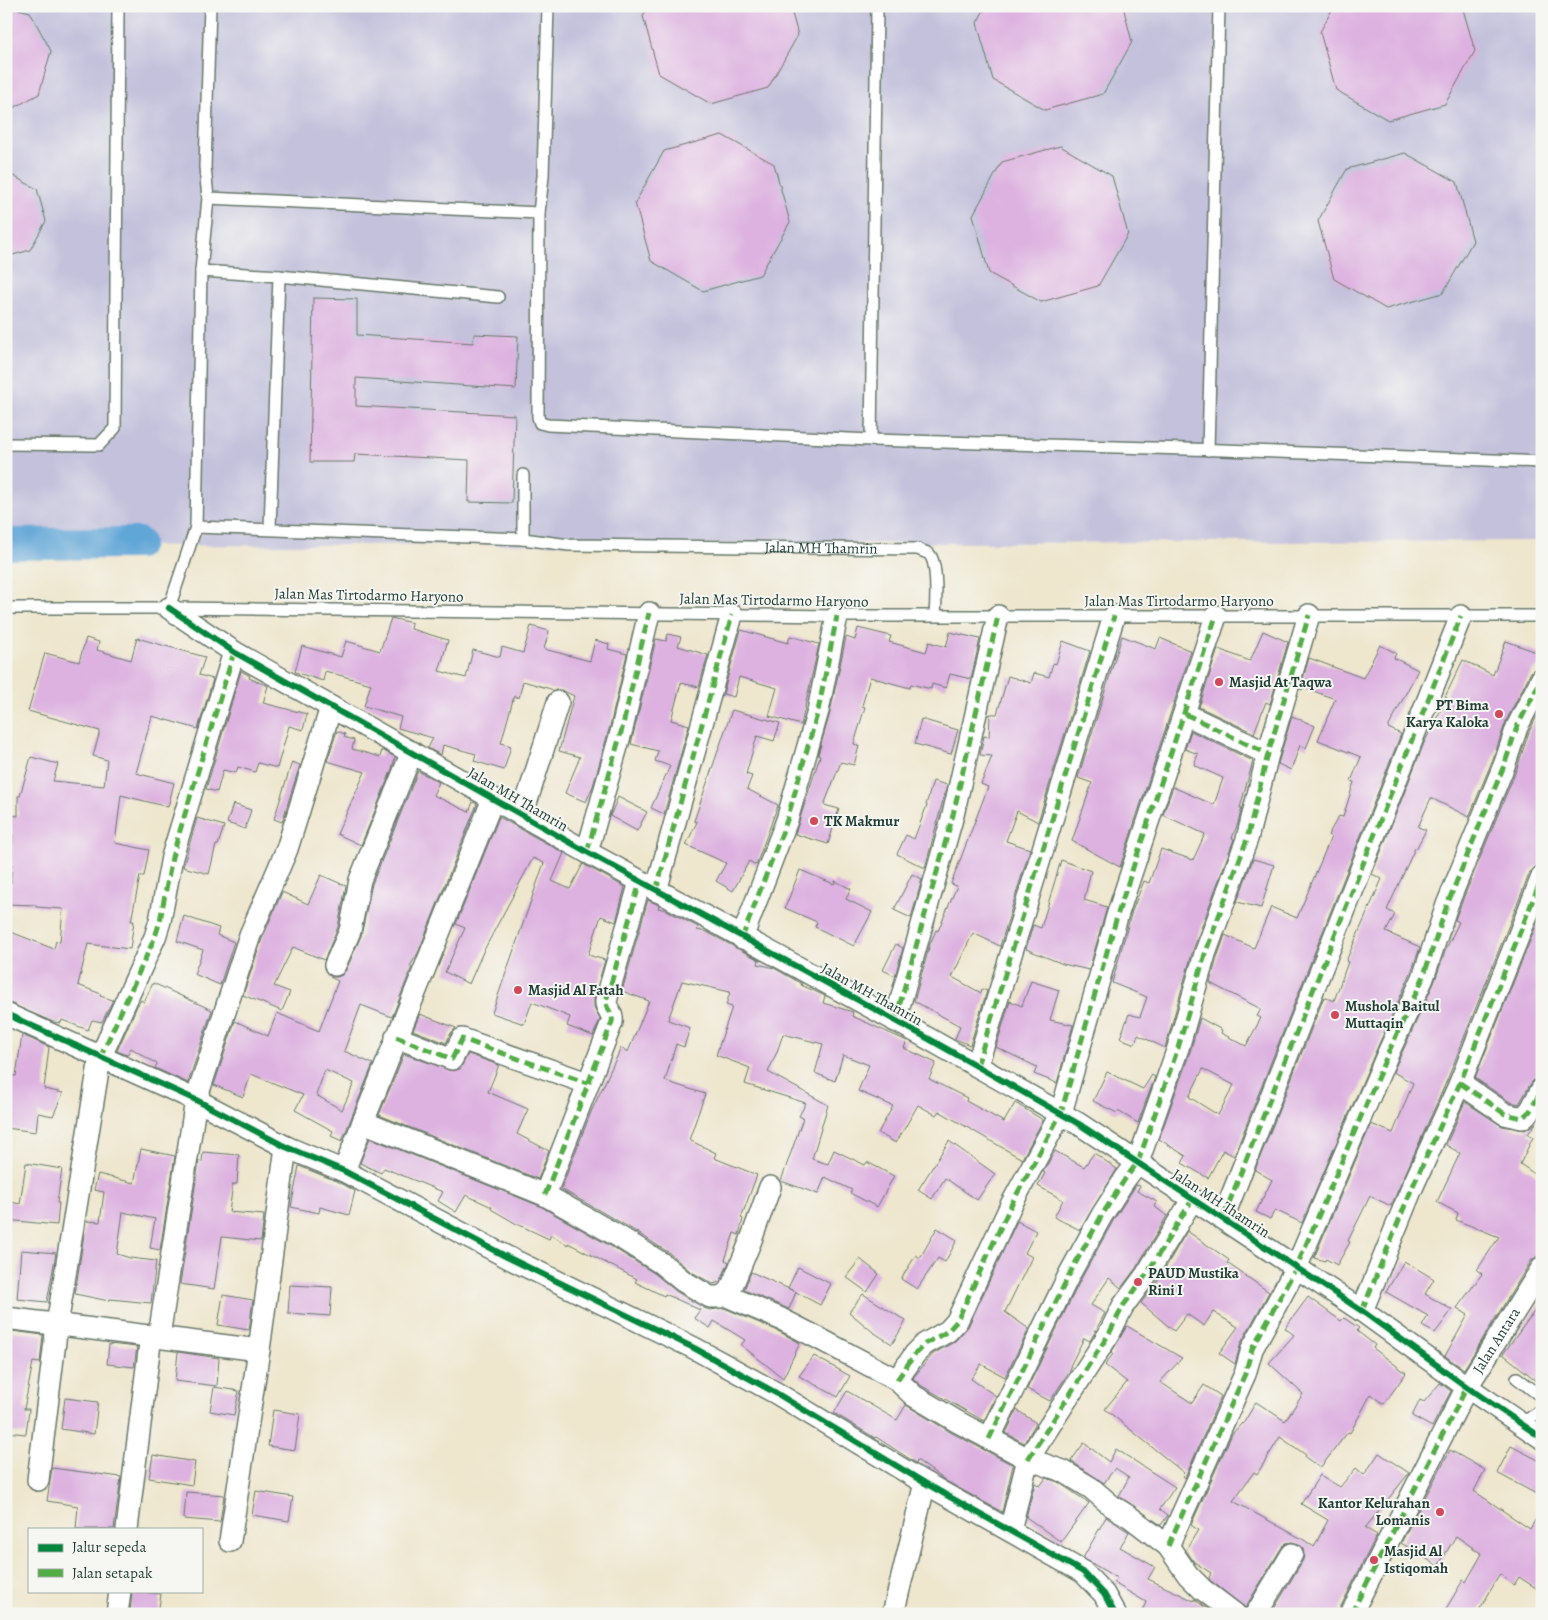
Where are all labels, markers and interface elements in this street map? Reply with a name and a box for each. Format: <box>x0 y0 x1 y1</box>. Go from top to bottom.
street label: Jalan MH Thamrin <box>764 537 878 559</box>
street label: Jalan Mas Tirtodarmo Haryono <box>274 583 464 607</box>
street label: Jalan Mas Tirtodarmo Haryono <box>679 588 869 612</box>
street label: Jalan Mas Tirtodarmo Haryono <box>1084 591 1274 611</box>
place label: Masjid At Taqwa <box>1229 672 1333 692</box>
marker: Masjid At Taqwa <box>1213 676 1225 688</box>
place label: PT Bima Karya Kaloka <box>1406 695 1490 732</box>
marker: PT Bima Karya Kaloka <box>1493 708 1505 720</box>
street label: Jalan MH Thamrin <box>464 762 572 836</box>
place label: TK Makmur <box>824 811 899 831</box>
marker: TK Makmur <box>808 815 820 827</box>
street label: Jalan MH Thamrin <box>818 958 926 1030</box>
place label: Masjid Al Fatah <box>528 980 624 1000</box>
marker: Masjid Al Fatah <box>512 984 524 996</box>
place label: Mushola Baitul Muttaqin <box>1345 996 1440 1033</box>
marker: Mushola Baitul Muttaqin <box>1329 1009 1341 1021</box>
street label: Jalan MH Thamrin <box>1168 1164 1274 1242</box>
place label: PAUD Mustika Rini I <box>1148 1263 1240 1300</box>
marker: PAUD Mustika Rini I <box>1132 1276 1144 1288</box>
street label: Jalan Antara <box>1468 1304 1525 1377</box>
place label: Kantor Kelurahan Lomanis <box>1318 1493 1431 1530</box>
marker: Kantor Kelurahan Lomanis <box>1434 1506 1446 1518</box>
legend <box>28 1528 202 1592</box>
text: Jalur sepeda <box>72 1537 146 1557</box>
place label: Masjid Al Istiqomah <box>1384 1541 1448 1578</box>
marker: Masjid Al Istiqomah <box>1368 1554 1380 1566</box>
text: Jalan setapak <box>72 1563 153 1583</box>

